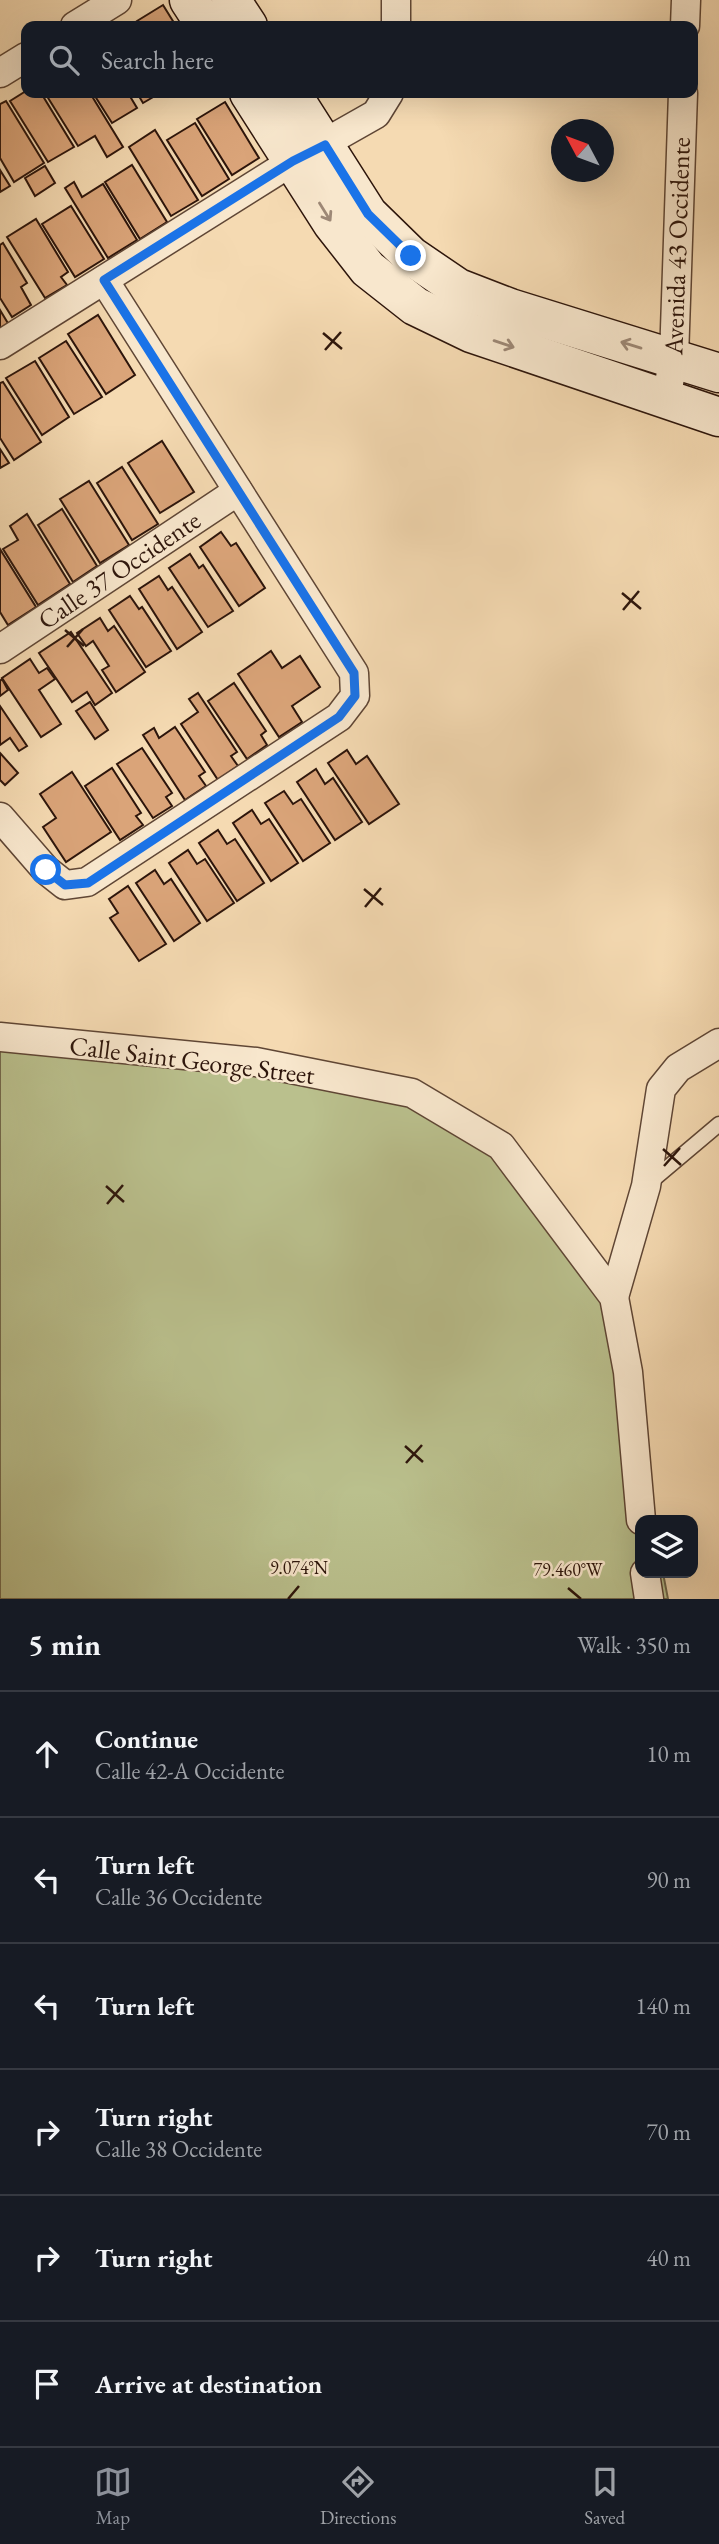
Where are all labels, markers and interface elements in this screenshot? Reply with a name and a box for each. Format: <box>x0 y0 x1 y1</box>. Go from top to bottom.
search box <box>21 21 698 98</box>
icon: search <box>45 41 83 79</box>
text: Search here <box>101 43 214 77</box>
north arrow <box>551 119 614 182</box>
street label: Avenida 43 Occidente <box>656 136 698 357</box>
one-way arrow <box>319 202 333 222</box>
route end <box>395 240 426 271</box>
one-way arrow <box>620 338 642 351</box>
one-way arrow <box>492 339 514 351</box>
street label: Calle 37 Occidente <box>31 503 207 637</box>
route start <box>30 854 61 885</box>
street label: Calle Saint George Street <box>67 1028 317 1092</box>
map controls <box>635 1515 698 1578</box>
button: layers <box>635 1515 698 1578</box>
text: 9.074°N <box>270 1556 329 1579</box>
text: 79.460°W <box>533 1558 603 1581</box>
text: 5 min <box>28 1625 101 1664</box>
text: Walk · 350 m <box>577 1630 691 1660</box>
text: Continue <box>95 1722 198 1756</box>
icon: ahead <box>28 1735 66 1773</box>
text: 10 m <box>646 1739 691 1769</box>
text: Calle 42-A Occidente <box>95 1756 284 1786</box>
text: Turn left <box>95 1848 194 1882</box>
icon: left <box>28 1861 66 1899</box>
text: 90 m <box>646 1865 691 1895</box>
text: Calle 36 Occidente <box>95 1882 262 1912</box>
icon: left <box>28 1987 66 2025</box>
text: Turn left <box>95 1989 194 2023</box>
text: 140 m <box>635 1991 691 2021</box>
text: Turn right <box>95 2100 213 2134</box>
icon: right <box>28 2113 66 2151</box>
text: 70 m <box>646 2117 691 2147</box>
text: Calle 38 Occidente <box>95 2134 262 2164</box>
icon: right <box>28 2239 66 2277</box>
text: Turn right <box>95 2241 213 2275</box>
text: 40 m <box>646 2243 691 2273</box>
icon: arrive <box>28 2365 66 2403</box>
text: Arrive at destination <box>95 2367 322 2401</box>
tab: Map <box>94 2463 132 2530</box>
tab: Directions <box>320 2463 396 2530</box>
tab: Saved <box>584 2463 625 2530</box>

